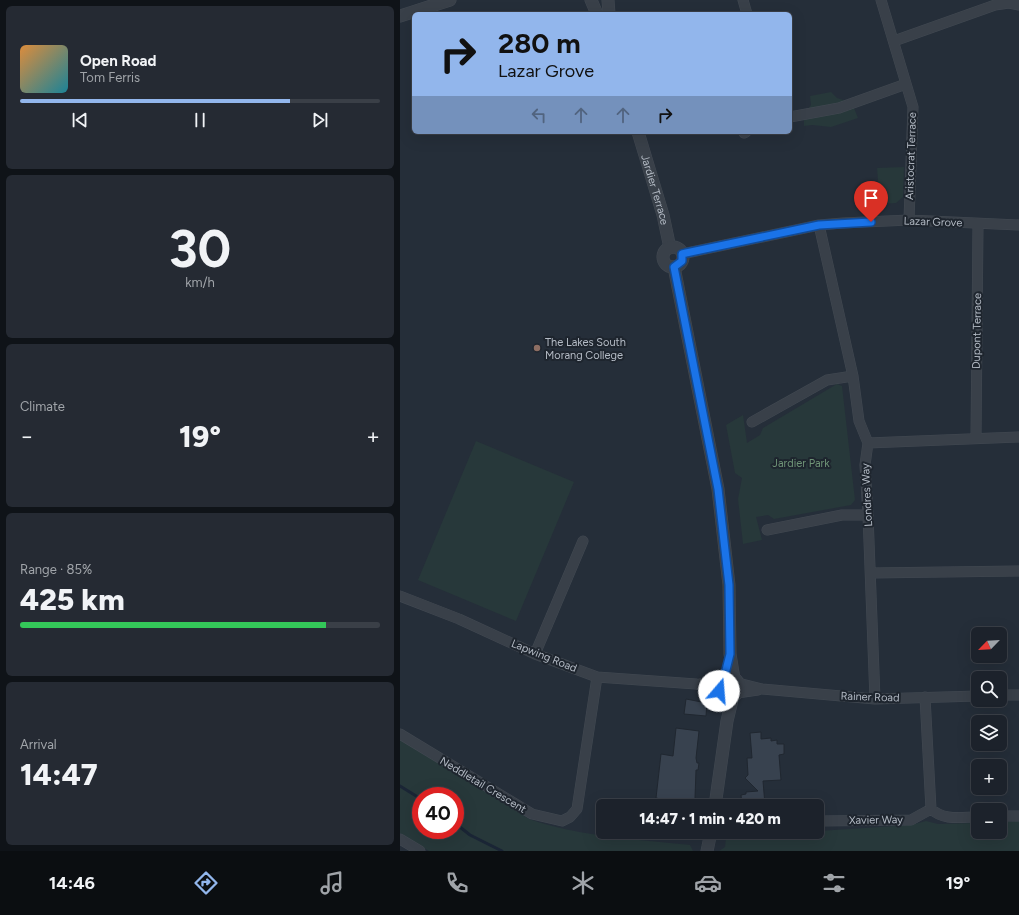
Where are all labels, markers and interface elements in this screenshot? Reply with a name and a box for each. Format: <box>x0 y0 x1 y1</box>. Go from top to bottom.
text: 280 m <box>498 26 581 60</box>
icon: right <box>432 28 484 80</box>
text: Open Road <box>80 52 157 70</box>
text: Lazar Grove <box>498 60 594 82</box>
text: Tom Ferris <box>80 70 140 85</box>
icon: left <box>528 104 550 126</box>
icon: ahead <box>570 104 592 126</box>
icon: ahead <box>612 104 634 126</box>
icon: right <box>654 104 676 126</box>
icon: previous <box>69 109 91 131</box>
icon: pause <box>189 109 211 131</box>
icon: next <box>309 109 331 131</box>
street label: Aristocrat Terrace <box>903 112 919 200</box>
street label: Jardier Terrace <box>639 153 671 226</box>
pin <box>854 181 888 222</box>
icon: arrive <box>860 187 882 209</box>
street label: Lazar Grove <box>903 214 963 230</box>
text: 30 <box>169 218 231 280</box>
text: km/h <box>185 275 215 290</box>
street label: Dupont Terrace <box>970 293 984 369</box>
place label: The Lakes South Morang College <box>545 336 626 362</box>
marker: The Lakes South Morang College <box>532 343 542 353</box>
text: Climate <box>20 399 65 414</box>
text: 19° <box>179 418 221 455</box>
text: − <box>20 423 34 450</box>
text: + <box>366 423 380 450</box>
park label: Jardier Park <box>772 457 830 470</box>
street label: Londres Way <box>859 463 875 527</box>
text: Range · 85% <box>20 562 92 577</box>
text: 425 km <box>20 581 125 618</box>
north arrow <box>971 627 1007 663</box>
map controls <box>971 627 1007 839</box>
street label: Lapwing Road <box>509 637 579 675</box>
position arrow <box>698 670 740 712</box>
button: search <box>971 671 1007 707</box>
street label: Rainer Road <box>840 689 900 705</box>
button: layers <box>971 715 1007 751</box>
text: Arrival <box>20 737 57 752</box>
street label: Neddletail Crescent <box>438 754 528 816</box>
text: 14:47 <box>20 756 98 793</box>
button: + <box>971 759 1007 795</box>
speed limit sign: 40 <box>412 787 464 839</box>
button: − <box>971 803 1007 839</box>
text: 14:47 · 1 min · 420 m <box>639 810 781 828</box>
street label: Xavier Way <box>849 813 903 827</box>
icon: directions <box>192 869 220 897</box>
icon: music <box>318 869 346 897</box>
icon: phone <box>443 869 471 897</box>
icon: climate <box>569 869 597 897</box>
icon: car <box>694 869 722 897</box>
icon: filters <box>820 869 848 897</box>
text: 14:46 <box>49 872 95 894</box>
text: 19° <box>945 872 970 894</box>

